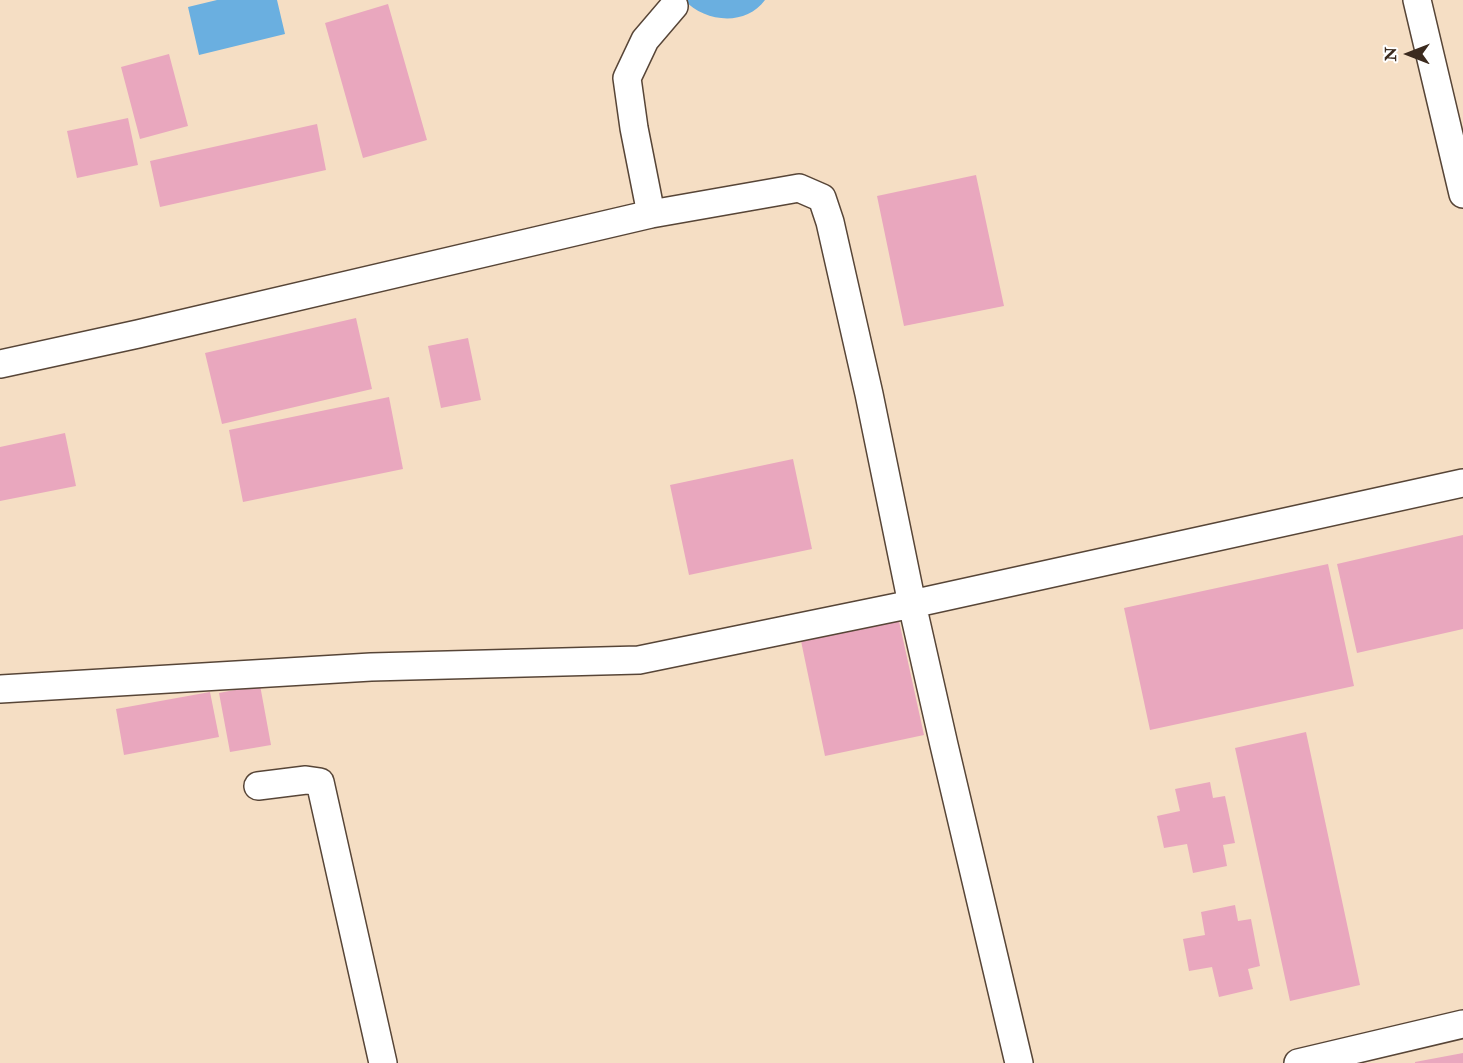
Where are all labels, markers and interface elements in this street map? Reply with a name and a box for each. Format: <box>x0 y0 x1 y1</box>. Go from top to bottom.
north arrow <box>1379 24 1439 84</box>
text: N <box>1381 47 1401 61</box>

